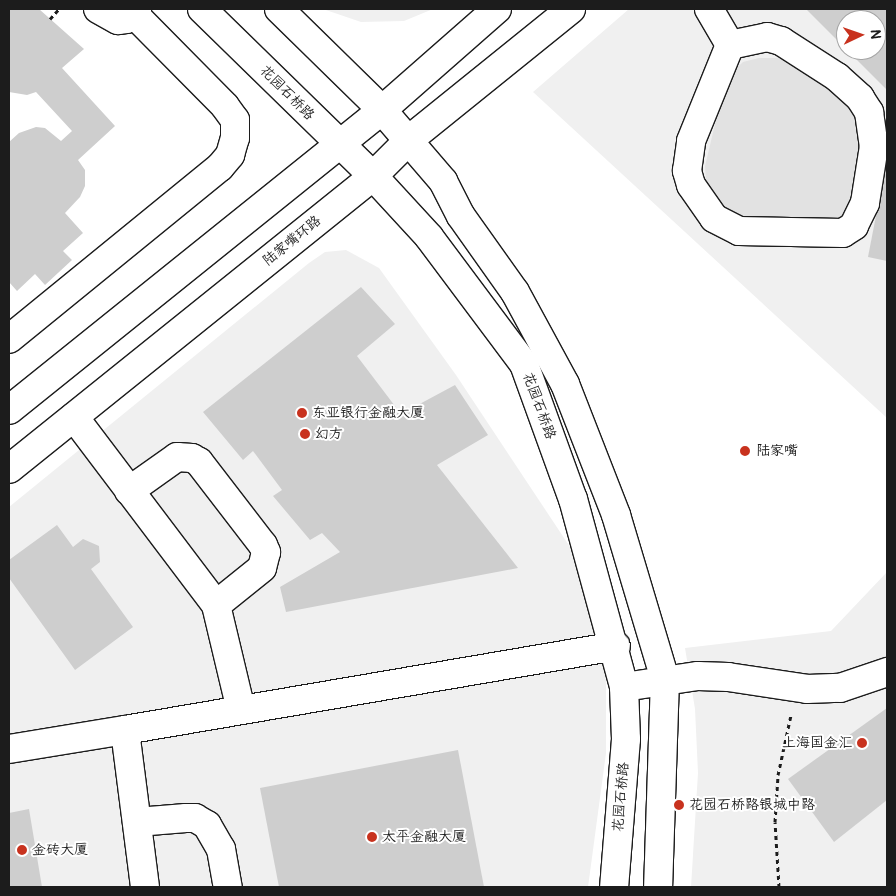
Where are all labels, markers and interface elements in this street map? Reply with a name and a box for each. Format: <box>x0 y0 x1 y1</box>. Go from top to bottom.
north arrow <box>836 10 886 60</box>
text: N <box>867 29 884 39</box>
street label: 花园石桥路 <box>256 62 318 124</box>
street label: 陆家嘴环路 <box>260 212 324 270</box>
street label: 花园石桥路 <box>519 370 559 442</box>
place label: 东亚银行金融大厦 <box>312 405 424 421</box>
marker: 东亚银行金融大厦 <box>296 407 308 419</box>
place label: 幻方 <box>315 426 343 442</box>
marker: 幻方 <box>299 428 311 440</box>
place label: 陆家嘴 <box>756 443 798 459</box>
marker: 陆家嘴 <box>738 444 752 458</box>
place label: 上海国金汇 <box>782 735 852 751</box>
marker: 上海国金汇 <box>856 737 868 749</box>
street label: 花园石桥路 <box>610 761 632 833</box>
place label: 花园石桥路银城中路 <box>689 797 815 813</box>
marker: 花园石桥路银城中路 <box>673 799 685 811</box>
place label: 太平金融大厦 <box>382 829 466 845</box>
marker: 太平金融大厦 <box>366 831 378 843</box>
place label: 金砖大厦 <box>32 842 88 858</box>
marker: 金砖大厦 <box>16 844 28 856</box>

